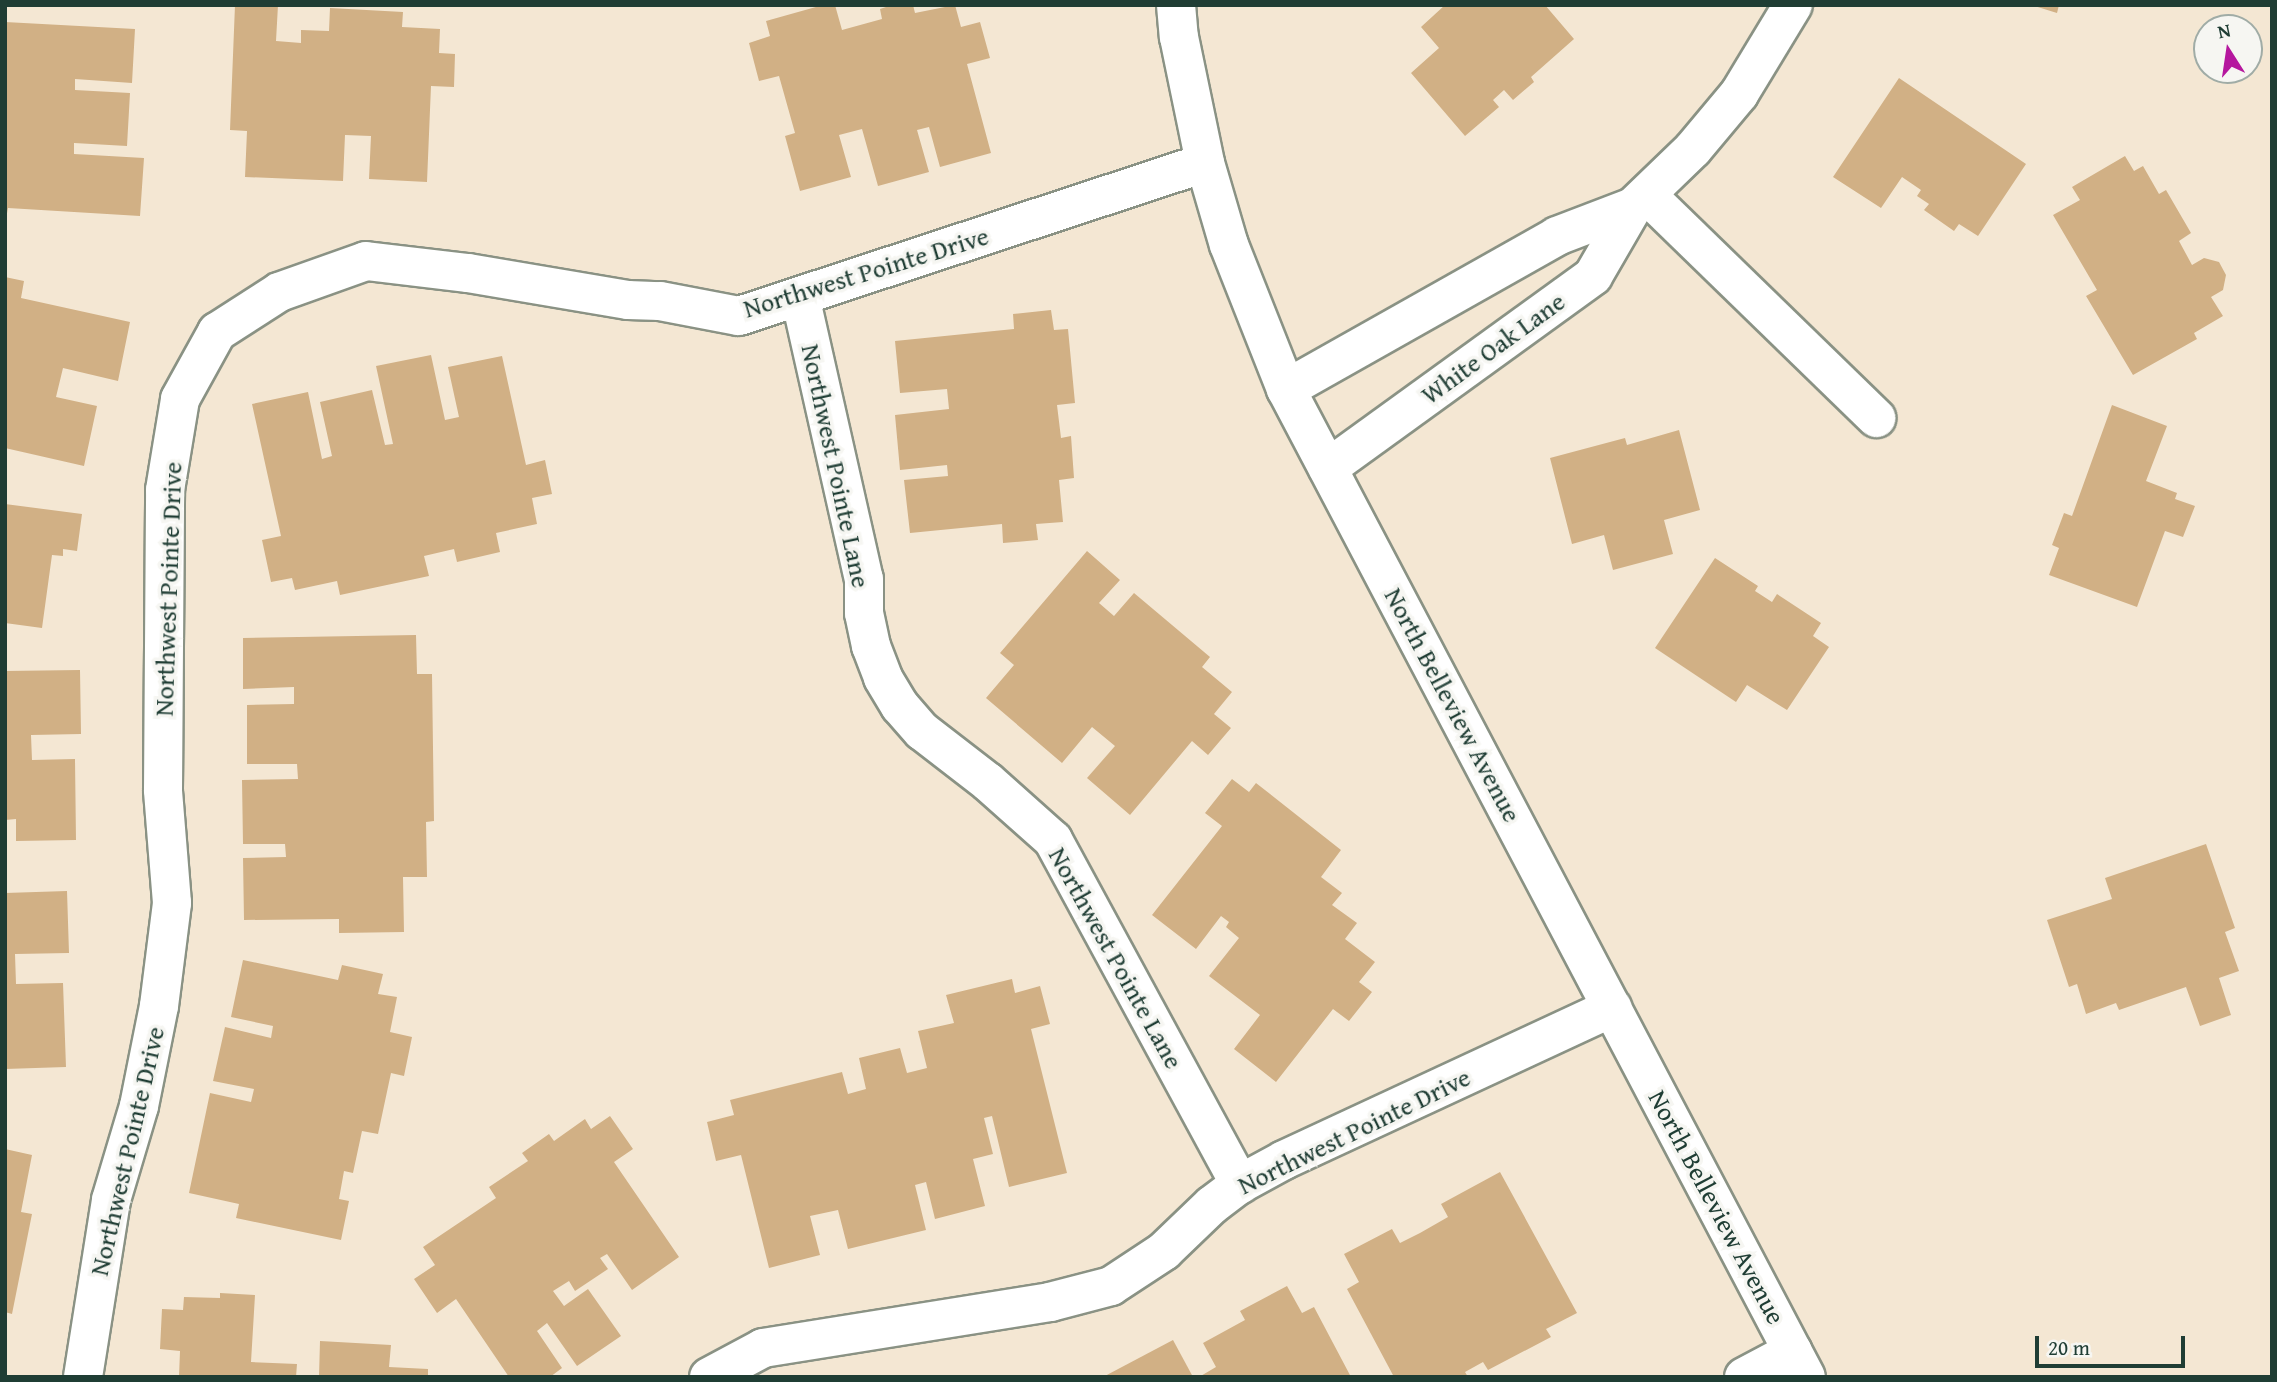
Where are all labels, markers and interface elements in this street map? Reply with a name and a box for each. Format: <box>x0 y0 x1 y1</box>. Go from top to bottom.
north arrow <box>2193 14 2263 84</box>
text: N <box>2215 15 2233 45</box>
street label: Northwest Pointe Drive <box>740 220 992 324</box>
street label: White Oak Lane <box>1415 285 1571 411</box>
street label: Northwest Pointe Lane <box>795 341 877 591</box>
street label: Northwest Pointe Drive <box>148 461 188 717</box>
street label: North Belleview Avenue <box>1378 583 1528 827</box>
street label: Northwest Pointe Lane <box>1042 842 1190 1074</box>
street label: Northwest Pointe Drive <box>83 1023 171 1279</box>
street label: Northwest Pointe Drive <box>1233 1061 1475 1201</box>
street label: North Belleview Avenue <box>1642 1085 1792 1329</box>
scale bar <box>2039 1322 2190 1366</box>
text: 20 m <box>2048 1332 2090 1363</box>

